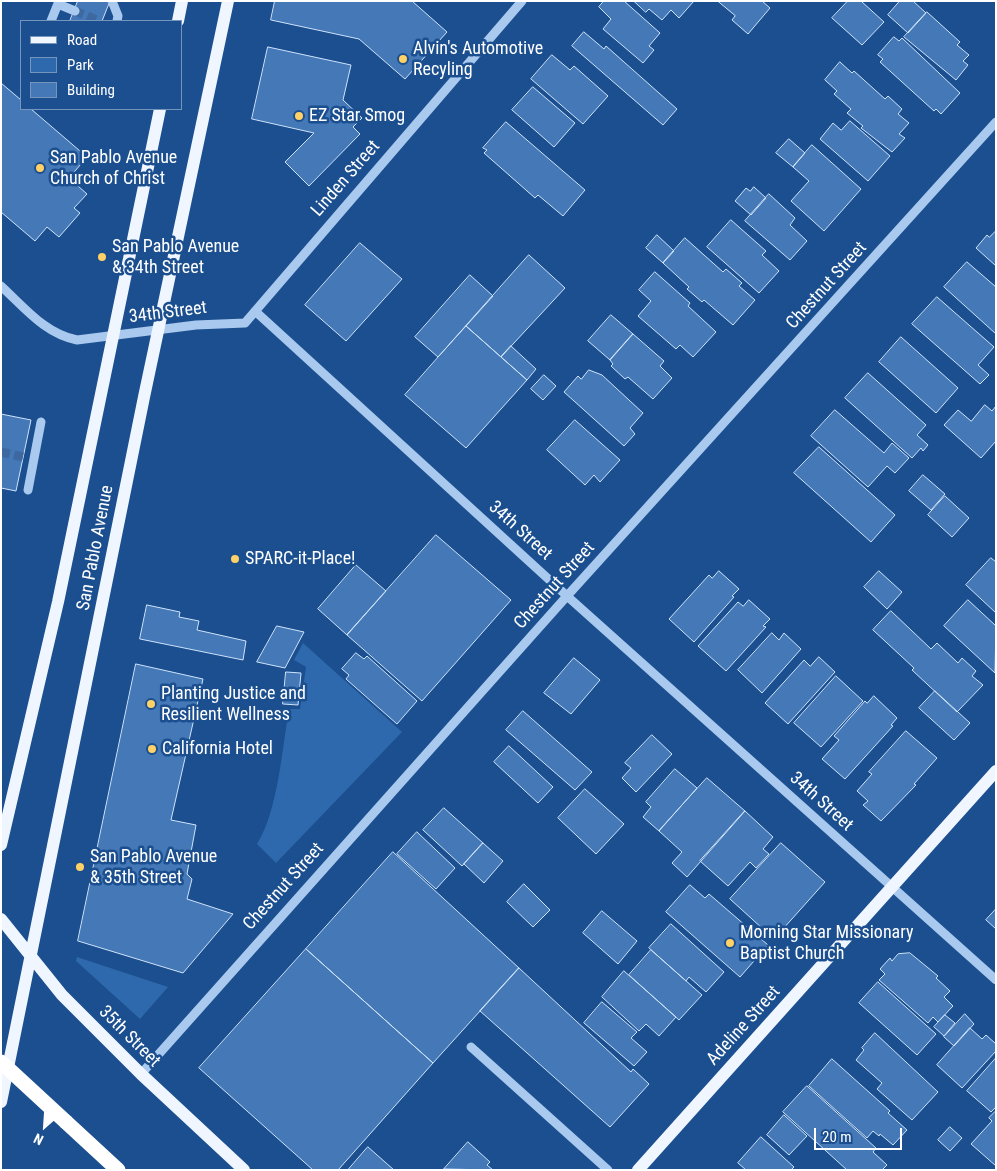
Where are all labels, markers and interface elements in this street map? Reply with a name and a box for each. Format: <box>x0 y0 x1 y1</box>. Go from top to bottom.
legend <box>20 20 182 110</box>
text: Road <box>67 31 97 49</box>
place label: Alvin's Automotive Recyling <box>413 38 543 80</box>
marker: Alvin's Automotive Recyling <box>397 53 409 65</box>
text: Park <box>67 56 94 74</box>
text: Building <box>67 81 115 99</box>
place label: EZ Star Smog <box>309 105 405 127</box>
marker: EZ Star Smog <box>293 110 305 122</box>
street label: Linden Street <box>307 137 385 221</box>
place label: San Pablo Avenue Church of Christ <box>50 147 177 190</box>
marker: San Pablo Avenue Church of Christ <box>34 162 46 174</box>
place label: San Pablo Avenue & 34th Street <box>112 236 239 278</box>
street label: Chestnut Street <box>782 238 872 334</box>
marker: San Pablo Avenue & 34th Street <box>96 251 108 263</box>
street label: 34th Street <box>128 298 208 328</box>
street label: San Pablo Avenue <box>73 483 119 613</box>
street label: 34th Street <box>484 497 556 565</box>
street label: Chestnut Street <box>510 538 600 634</box>
place label: SPARC-it-Place! <box>245 548 356 570</box>
marker: SPARC-it-Place! <box>229 553 241 565</box>
place label: Planting Justice and Resilient Wellness <box>161 683 306 726</box>
marker: Planting Justice and Resilient Wellness <box>145 698 157 710</box>
place label: California Hotel <box>162 738 273 760</box>
marker: California Hotel <box>146 743 158 755</box>
street label: 34th Street <box>785 768 857 836</box>
street label: Chestnut Street <box>239 839 329 935</box>
place label: San Pablo Avenue & 35th Street <box>90 846 217 889</box>
marker: San Pablo Avenue & 35th Street <box>74 861 86 873</box>
place label: Morning Star Missionary Baptist Church <box>740 922 913 964</box>
marker: Morning Star Missionary Baptist Church <box>724 937 736 949</box>
street label: Adeline Street <box>703 982 785 1070</box>
street label: 35th Street <box>94 1002 164 1072</box>
north arrow <box>20 1101 70 1151</box>
scale bar <box>817 1118 904 1150</box>
text: 20 m <box>822 1128 852 1146</box>
text: N <box>31 1130 46 1149</box>

